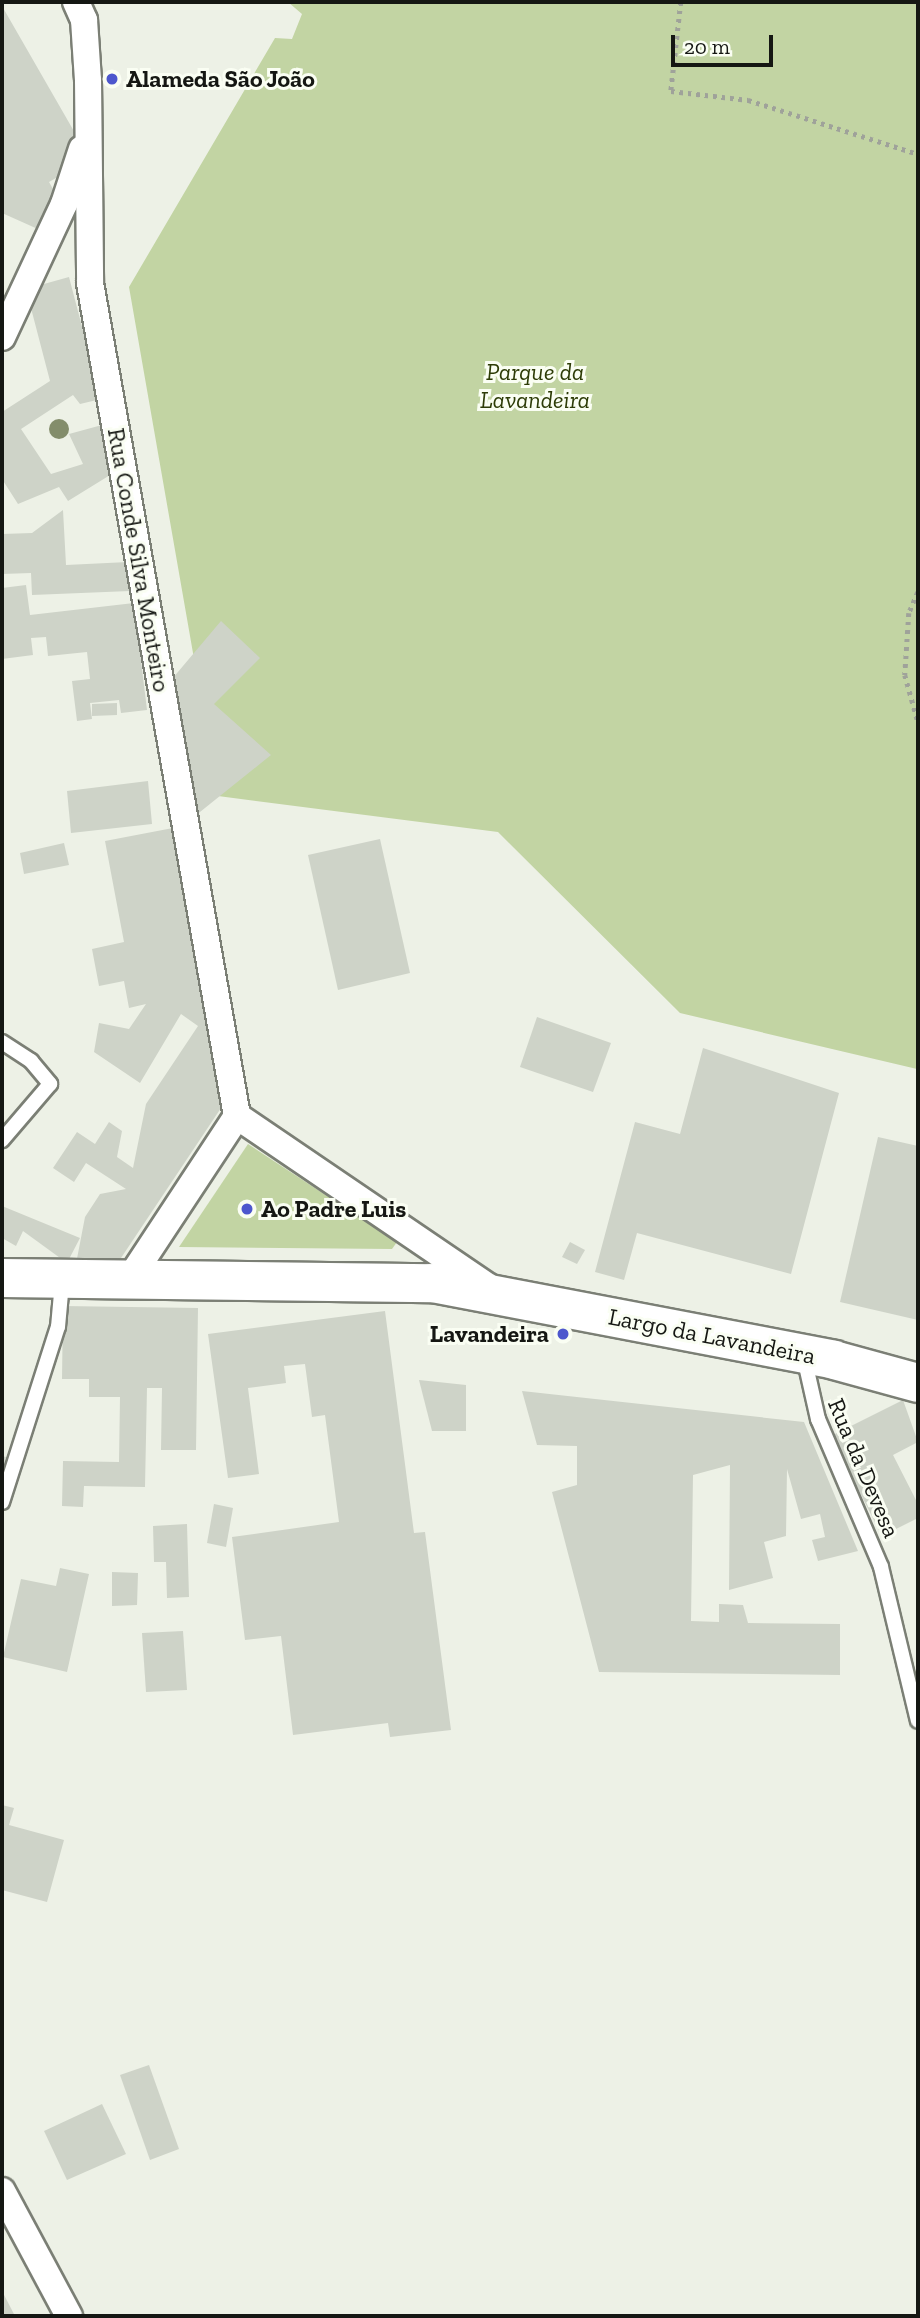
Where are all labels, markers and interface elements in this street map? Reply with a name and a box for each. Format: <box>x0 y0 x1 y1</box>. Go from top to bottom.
scale bar <box>675 21 776 65</box>
text: 20 m <box>684 34 730 59</box>
place label: Alameda São João <box>126 65 315 93</box>
marker: Alameda São João <box>104 71 120 87</box>
park label: Parque da Lavandeira <box>480 358 590 414</box>
street label: Rua Conde Silva Monteiro <box>102 426 176 694</box>
place label: Ao Padre Luis <box>261 1195 406 1223</box>
marker: Ao Padre Luis <box>239 1201 255 1217</box>
street label: Largo da Lavandeira <box>606 1302 818 1370</box>
place label: Lavandeira <box>430 1320 549 1348</box>
marker: Lavandeira <box>555 1326 571 1342</box>
street label: Rua da Devesa <box>822 1394 906 1542</box>

